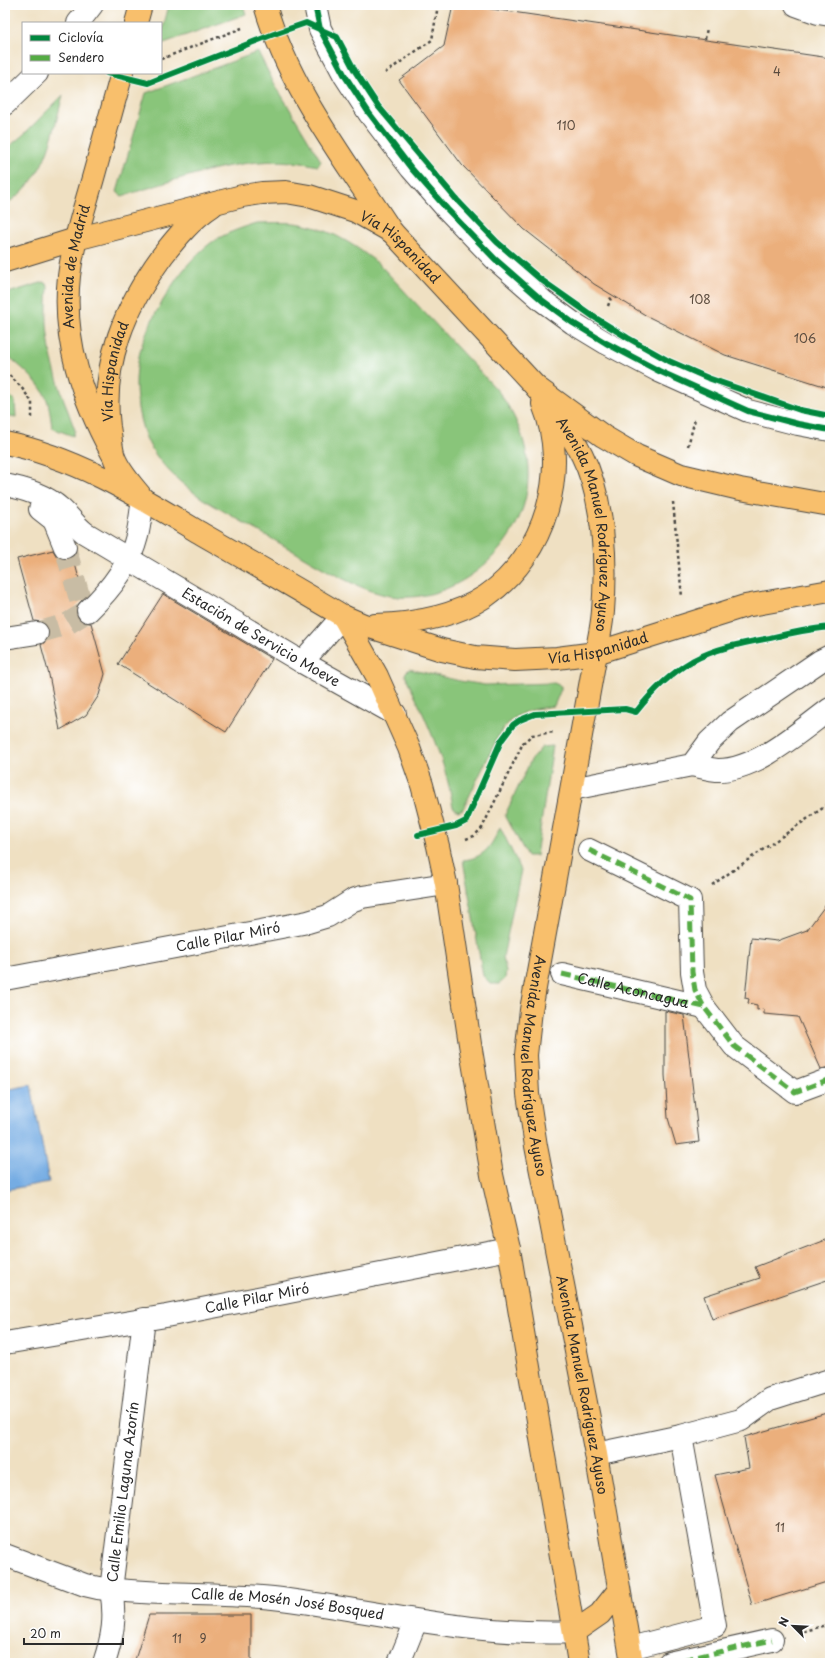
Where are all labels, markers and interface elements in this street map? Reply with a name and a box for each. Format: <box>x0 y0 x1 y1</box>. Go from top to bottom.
legend <box>22 22 162 74</box>
text: Ciclovía <box>58 28 104 46</box>
text: Sendero <box>58 48 105 66</box>
house number: 4 <box>773 62 781 80</box>
house number: 110 <box>557 116 576 134</box>
street label: Avenida de Madrid <box>57 201 95 330</box>
street label: Vía Hispanidad <box>356 205 446 288</box>
house number: 108 <box>689 290 711 308</box>
street label: Vía Hispanidad <box>96 318 134 422</box>
house number: 106 <box>794 329 816 347</box>
street label: Avenida Manuel Rodríguez Ayuso <box>551 412 616 634</box>
street label: Estación de Servicio Moeve <box>178 582 344 691</box>
street label: Vía Hispanidad <box>548 626 651 668</box>
street label: Calle Pilar Miró <box>174 916 282 957</box>
street label: Avenida Manuel Rodríguez Ayuso <box>516 954 553 1178</box>
street label: Calle Aconcagua <box>575 967 691 1013</box>
street label: Avenida Manuel Rodríguez Ayuso <box>551 1273 614 1496</box>
street label: Calle Pilar Miró <box>203 1277 311 1318</box>
street label: Calle Emilio Laguna Azorín <box>101 1400 144 1583</box>
house number: 11 <box>775 1518 785 1536</box>
street label: Calle de Mosén José Bosqued <box>191 1583 386 1625</box>
north arrow <box>773 1606 813 1646</box>
text: N <box>774 1614 793 1629</box>
scale bar <box>24 1620 123 1646</box>
text: 20 m <box>30 1624 61 1642</box>
house number: 11 <box>172 1629 182 1647</box>
house number: 9 <box>199 1629 207 1647</box>

